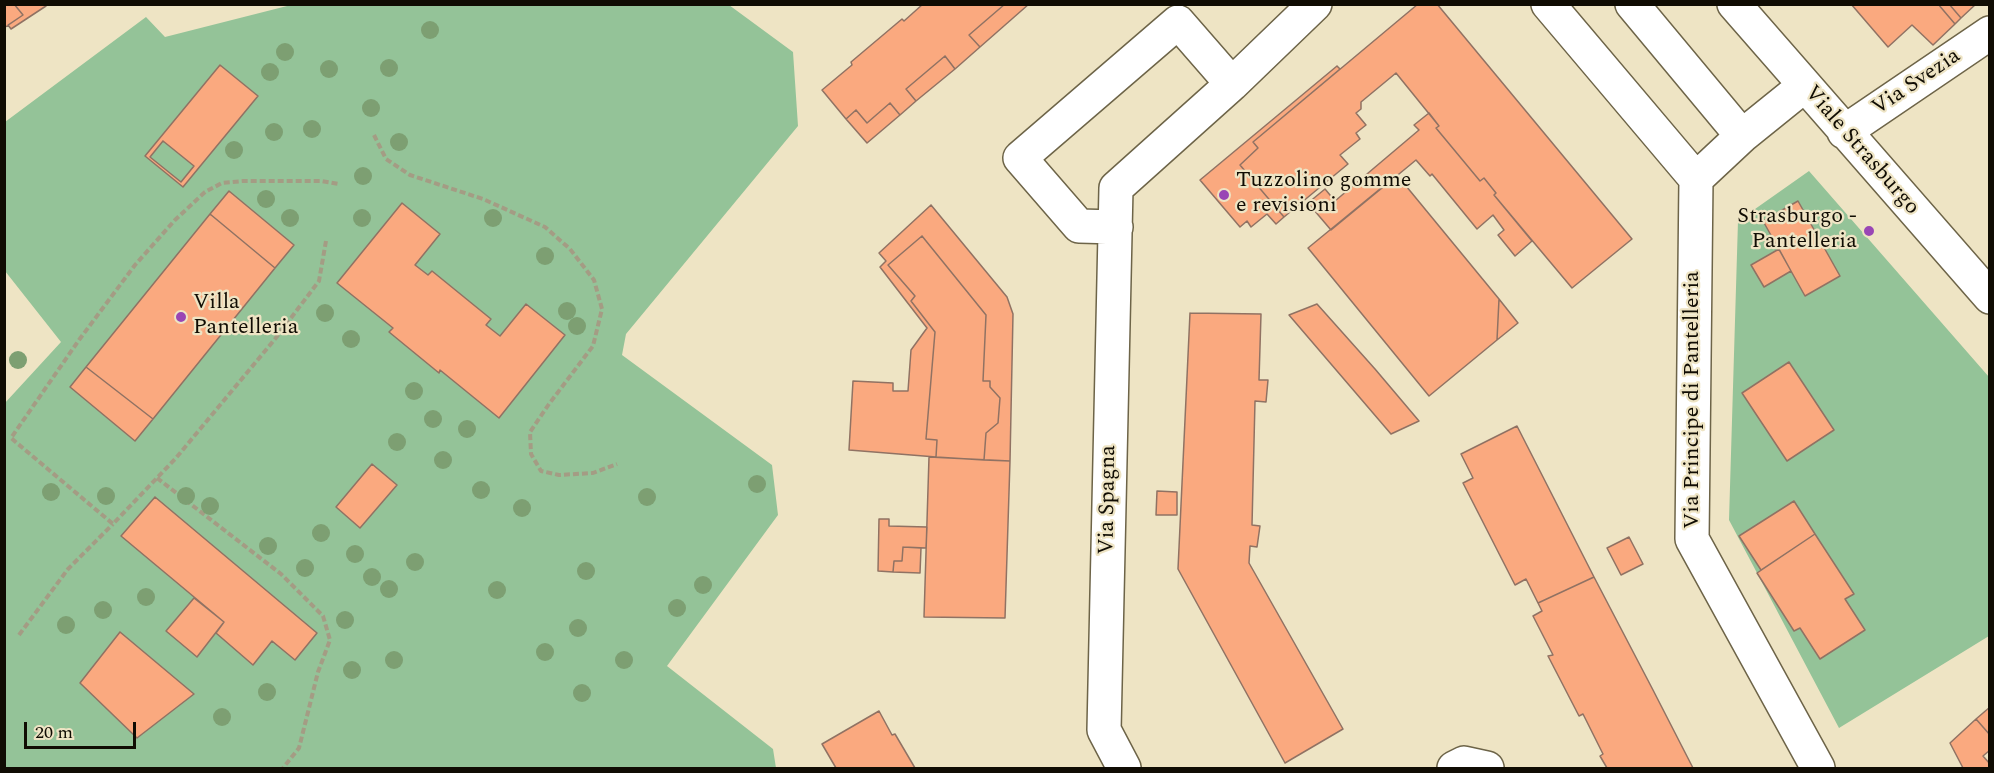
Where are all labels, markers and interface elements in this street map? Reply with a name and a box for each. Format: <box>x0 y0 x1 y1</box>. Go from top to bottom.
street label: Via Svezia <box>1868 44 1966 122</box>
street label: Viale Strasburgo <box>1798 81 1924 221</box>
place label: Tuzzolino gomme e revisioni <box>1236 169 1412 220</box>
marker: Tuzzolino gomme e revisioni <box>1217 188 1231 202</box>
place label: Strasburgo - Pantelleria <box>1737 205 1857 256</box>
marker: Strasburgo - Pantelleria <box>1862 224 1876 238</box>
street label: Via Principe di Pantelleria <box>1681 271 1707 529</box>
place label: Villa Pantelleria <box>193 291 299 342</box>
marker: Villa Pantelleria <box>174 310 188 324</box>
street label: Via Spagna <box>1095 445 1123 555</box>
scale bar <box>27 710 140 748</box>
text: 20 m <box>35 719 73 746</box>

